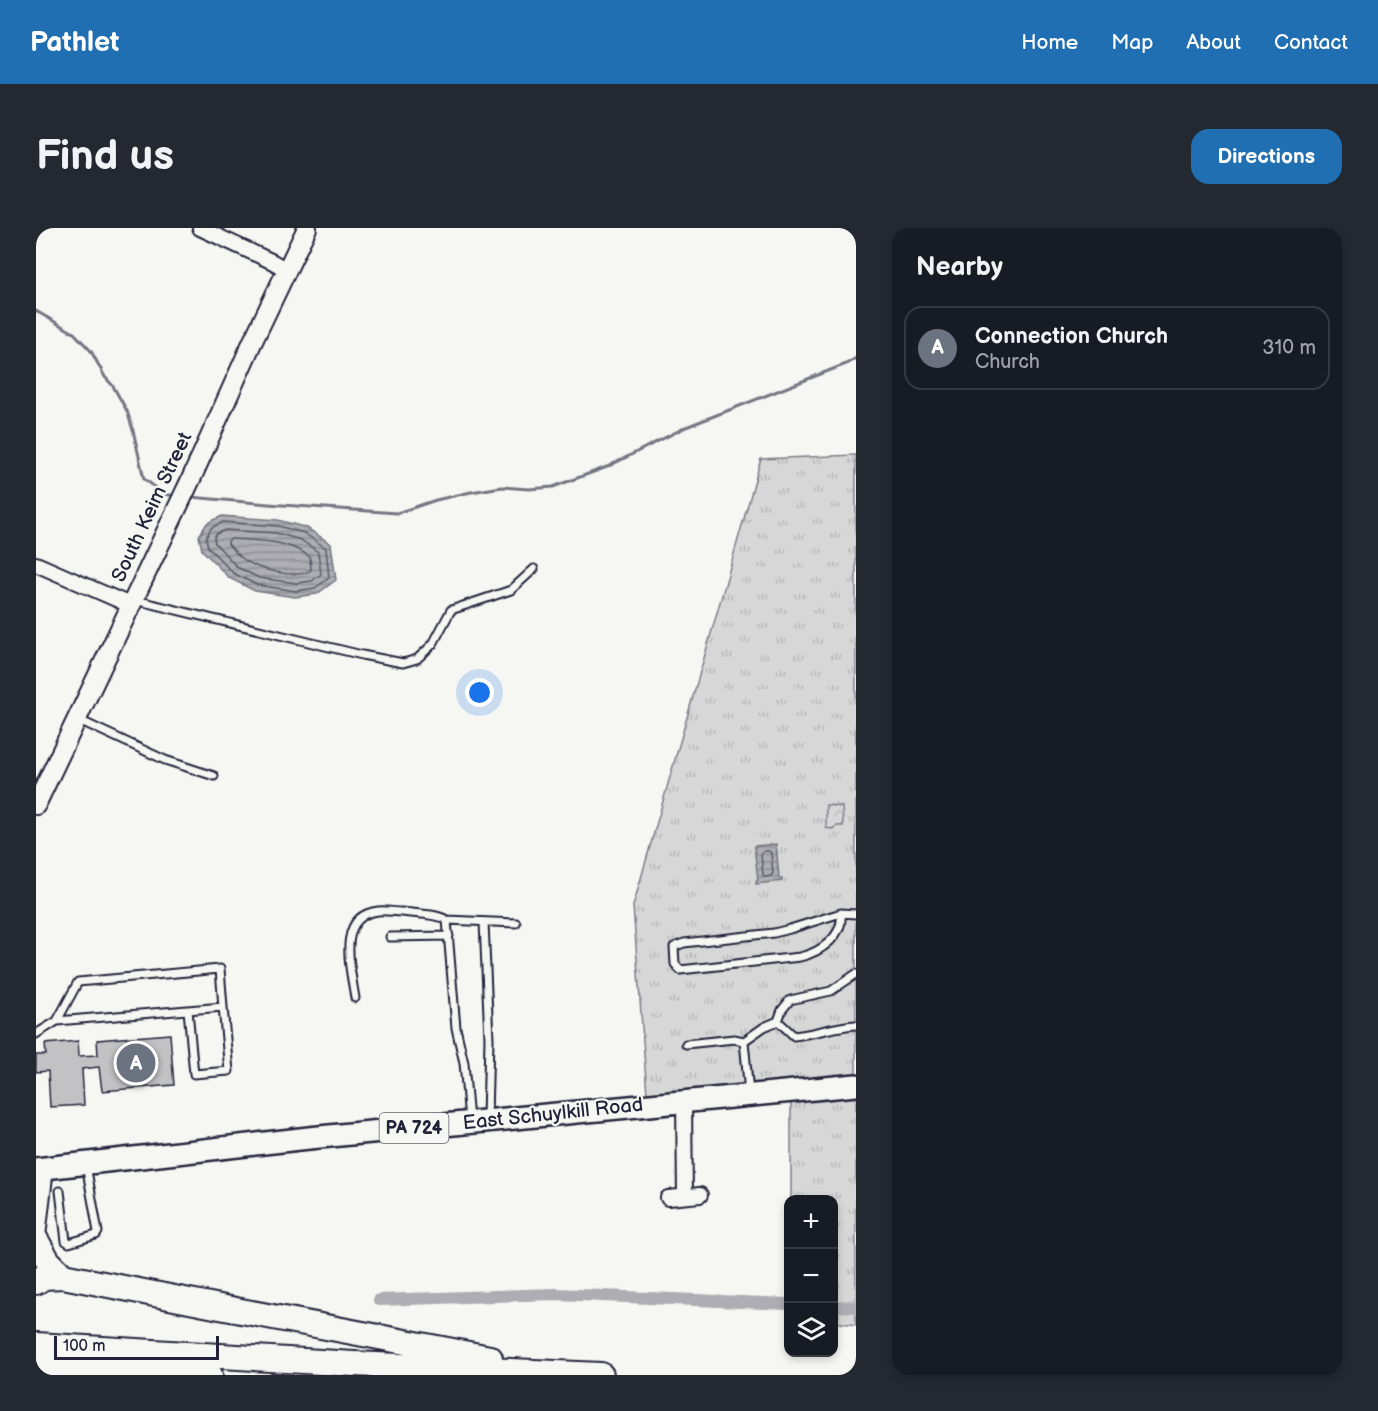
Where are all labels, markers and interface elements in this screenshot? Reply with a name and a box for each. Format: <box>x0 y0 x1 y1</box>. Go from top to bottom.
text: Pathlet <box>30 26 119 59</box>
text: Home <box>1021 30 1078 55</box>
text: Map <box>1111 30 1153 55</box>
text: About <box>1186 30 1241 55</box>
text: Contact <box>1274 30 1348 55</box>
button: Directions <box>1191 129 1342 184</box>
text: Find us <box>36 131 174 182</box>
text: Nearby <box>916 252 1003 283</box>
text: Connection Church <box>975 323 1168 350</box>
text: A <box>931 336 944 360</box>
text: 310 m <box>1262 336 1316 360</box>
text: Church <box>975 350 1040 374</box>
street label: South Keim Street <box>107 428 197 586</box>
your location <box>465 678 494 707</box>
pin: A <box>116 1040 156 1086</box>
street label: East Schuylkill Road <box>462 1093 644 1135</box>
road number: PA 724 <box>380 1113 448 1143</box>
map controls <box>784 1195 838 1357</box>
button: + <box>784 1195 838 1249</box>
button: − <box>784 1249 838 1303</box>
button: layers <box>784 1303 838 1357</box>
scale bar <box>54 1333 219 1360</box>
text: 100 m <box>63 1337 106 1356</box>

